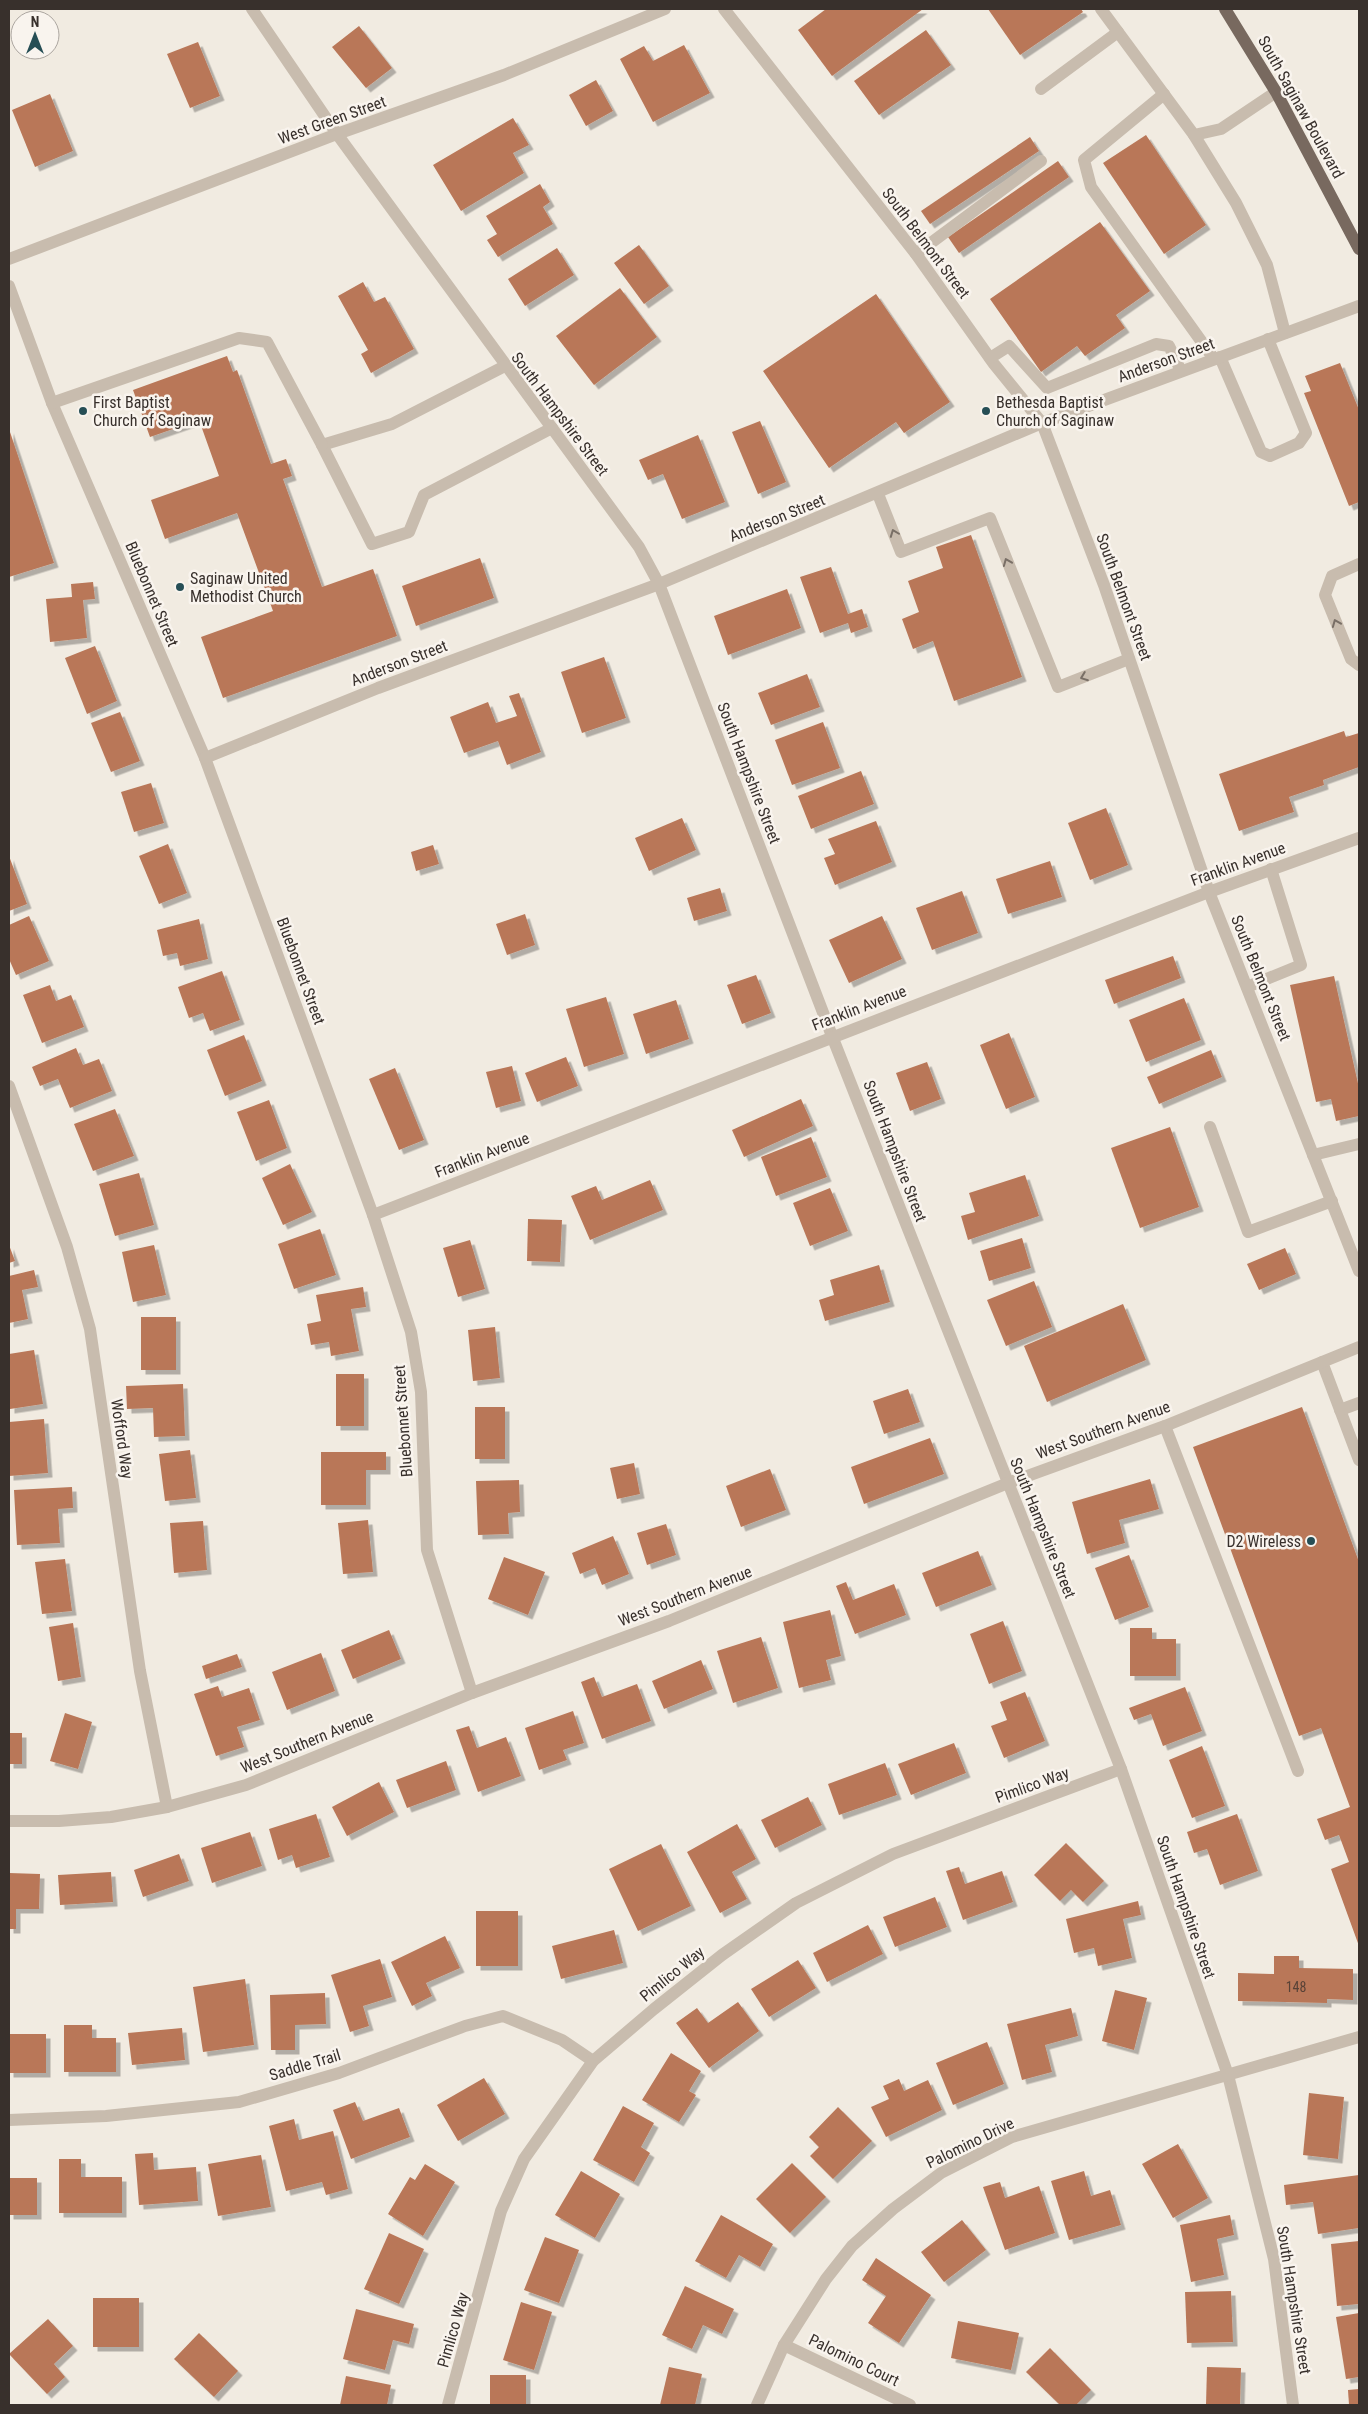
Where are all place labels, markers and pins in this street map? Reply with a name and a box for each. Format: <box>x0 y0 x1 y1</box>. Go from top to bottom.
place label: First Baptist Church of Saginaw <box>93 393 211 430</box>
place label: Bethesda Baptist Church of Saginaw <box>996 393 1114 430</box>
marker: First Baptist Church of Saginaw <box>77 405 89 417</box>
marker: Bethesda Baptist Church of Saginaw <box>980 405 992 417</box>
place label: Saginaw United Methodist Church <box>190 569 302 606</box>
marker: Saginaw United Methodist Church <box>174 581 186 593</box>
place label: D2 Wireless <box>1226 1532 1301 1551</box>
marker: D2 Wireless <box>1305 1535 1317 1547</box>

